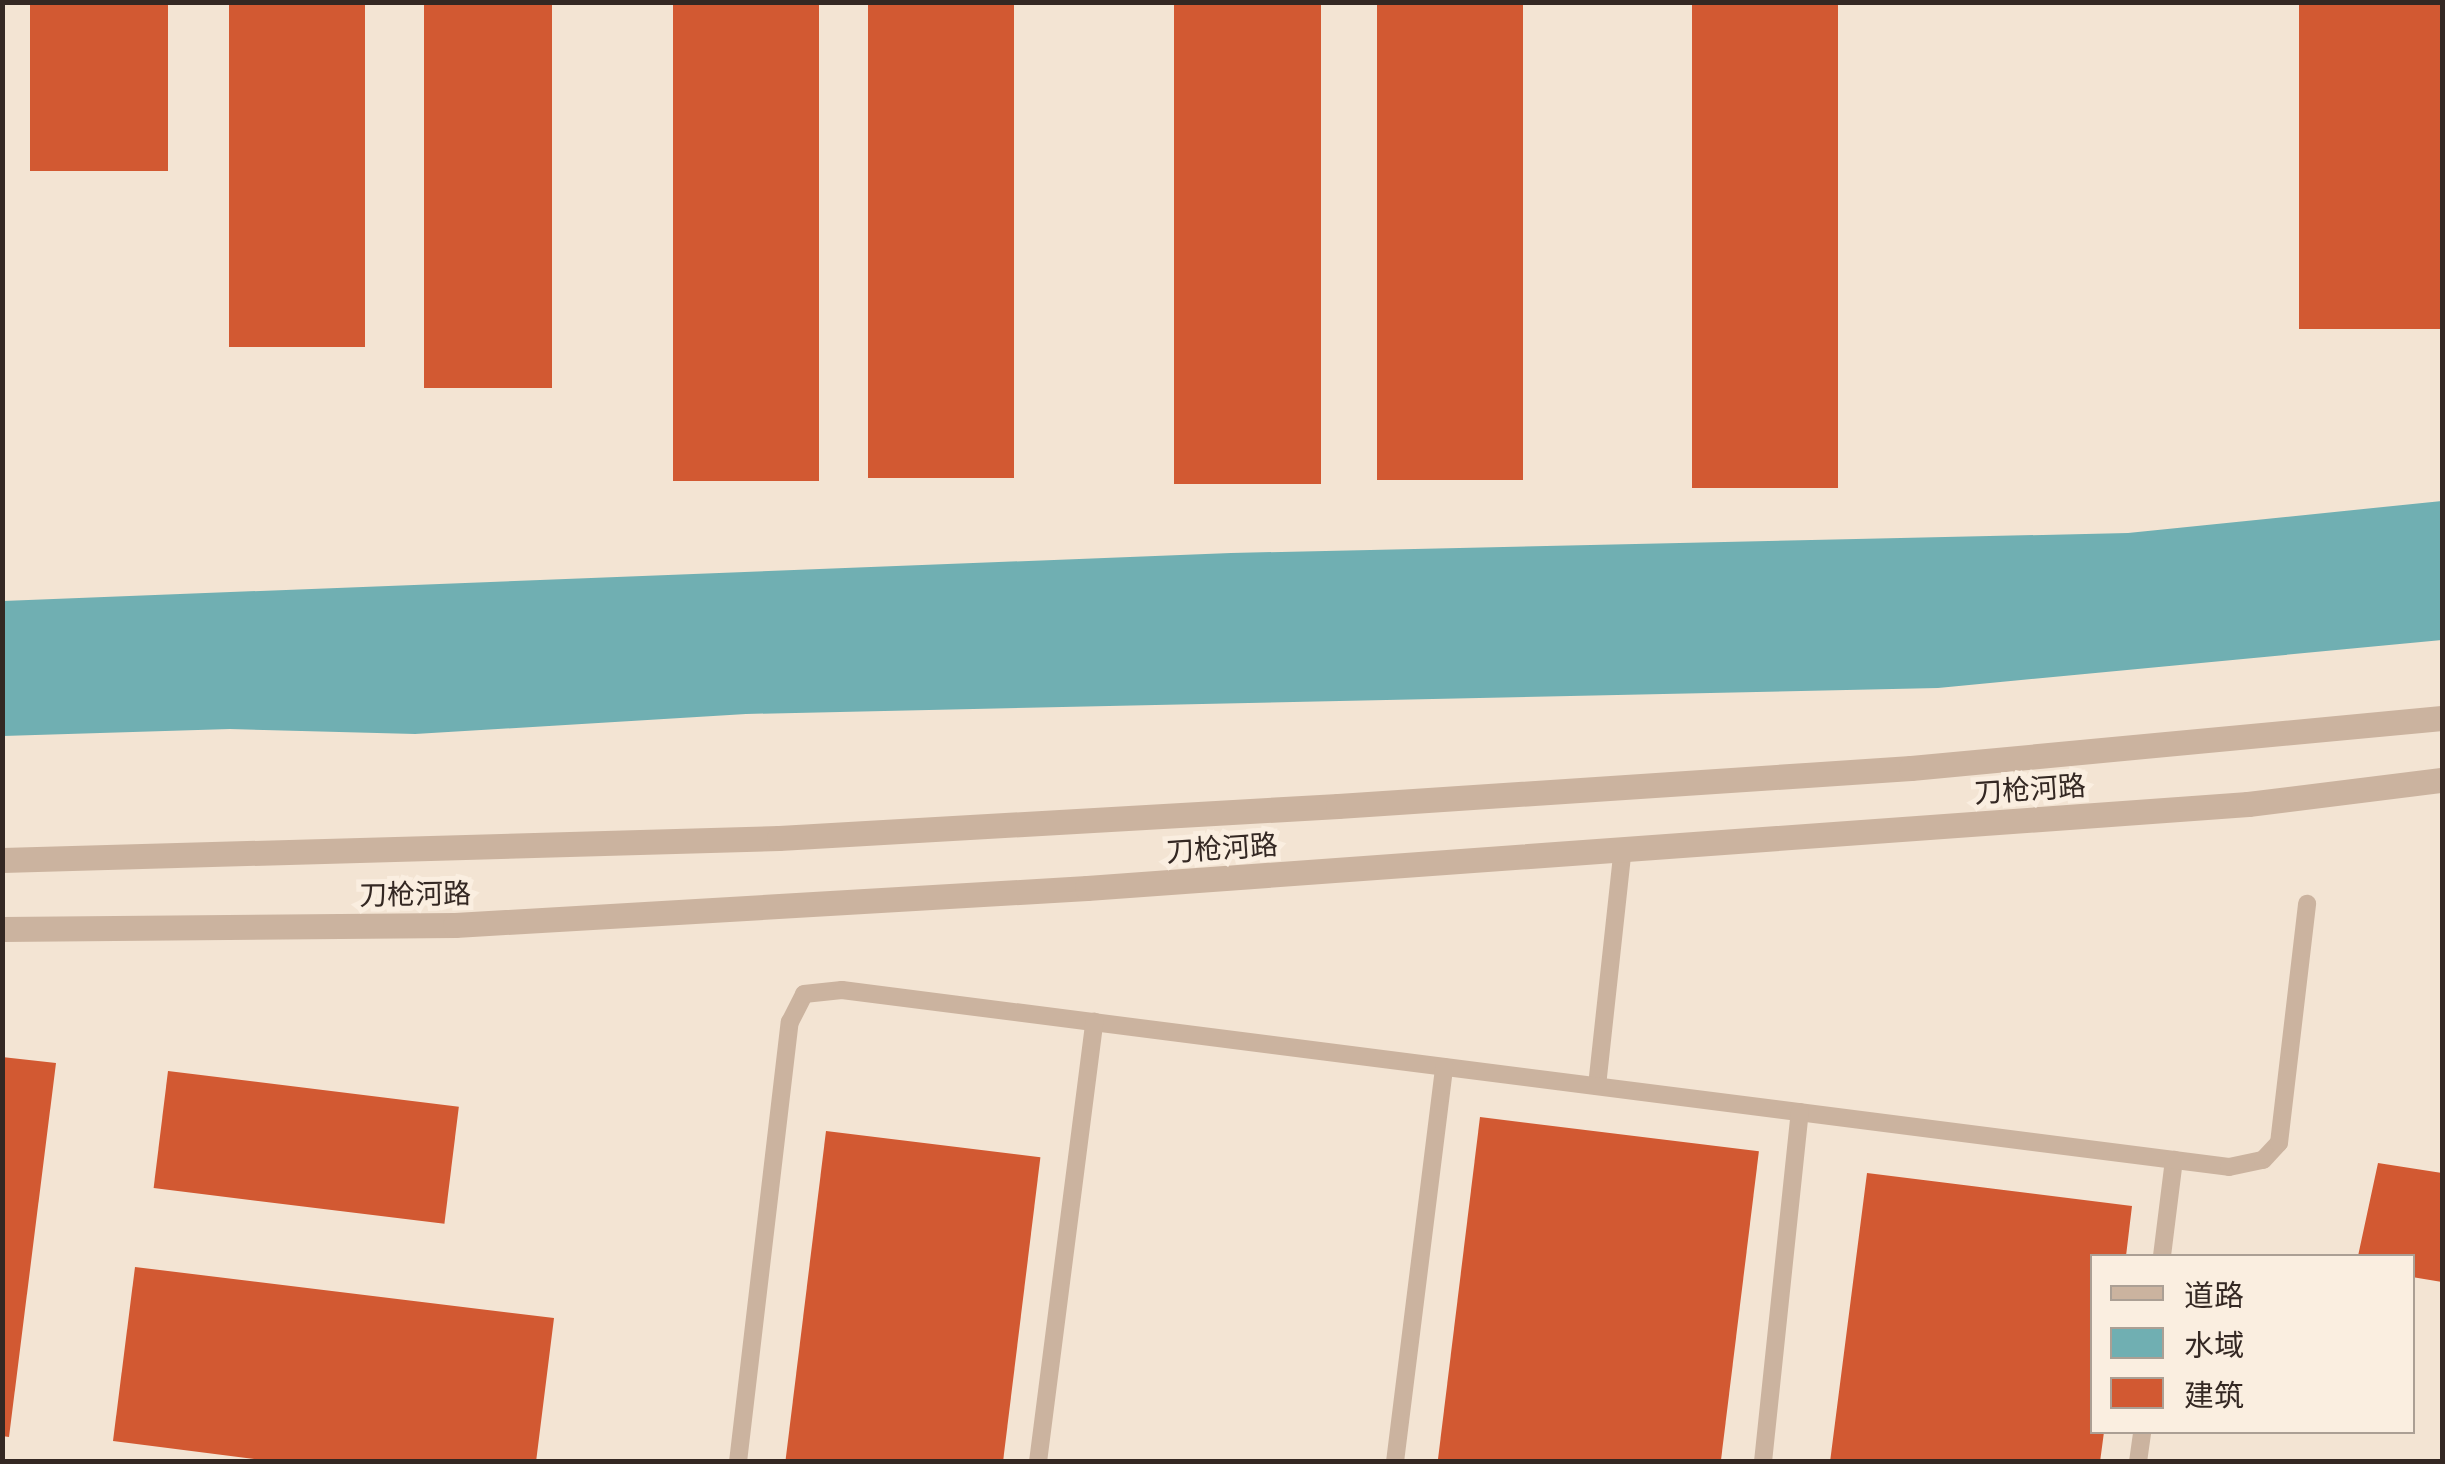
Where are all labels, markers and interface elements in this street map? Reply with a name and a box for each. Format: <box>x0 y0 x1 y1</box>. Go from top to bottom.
street label: 刀枪河路 <box>1973 768 2087 810</box>
street label: 刀枪河路 <box>1165 827 1279 869</box>
street label: 刀枪河路 <box>359 876 471 912</box>
legend <box>2090 1254 2415 1434</box>
text: 道路 <box>2184 1277 2244 1313</box>
text: 水域 <box>2184 1327 2244 1363</box>
text: 建筑 <box>2184 1377 2244 1413</box>

